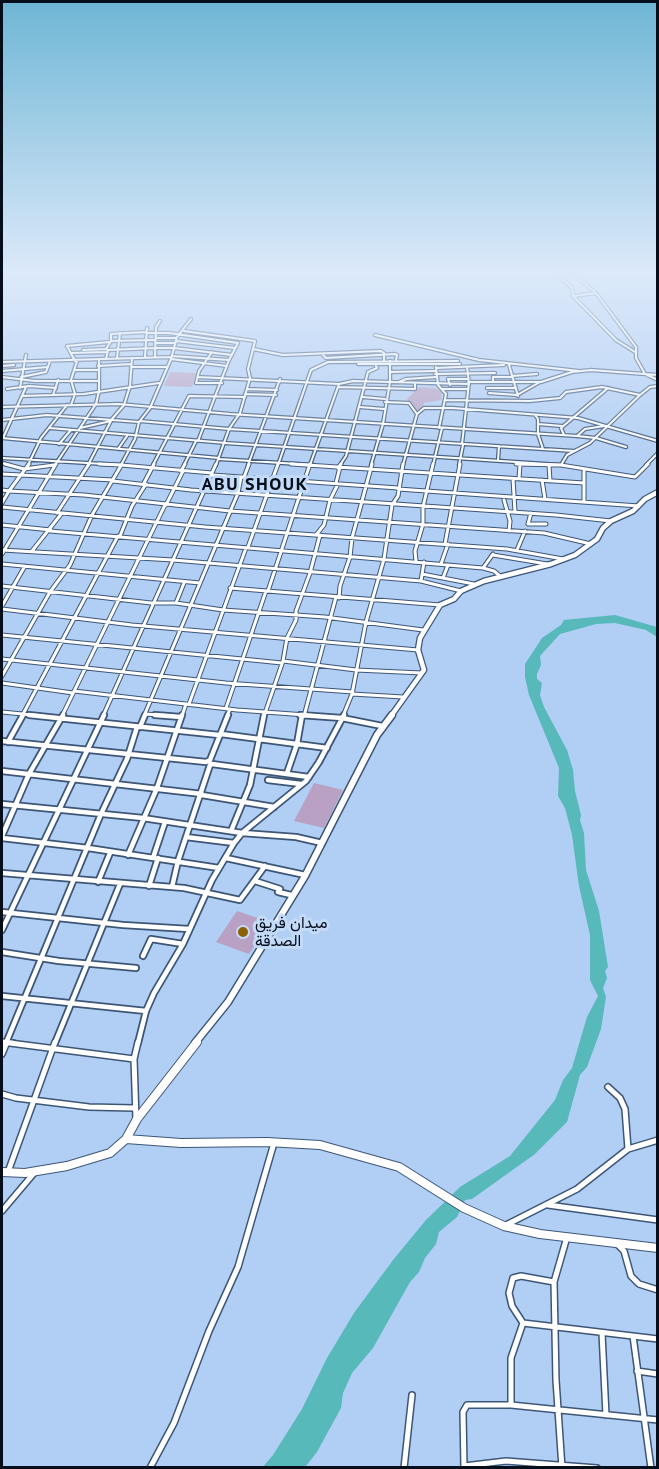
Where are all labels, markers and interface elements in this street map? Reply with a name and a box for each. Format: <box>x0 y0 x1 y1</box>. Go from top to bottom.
district label: ABU SHOUK <box>202 474 308 496</box>
place label: ميدان فريق الصدقة <box>255 913 327 951</box>
marker: ميدان فريق الصدقة <box>236 925 250 939</box>

